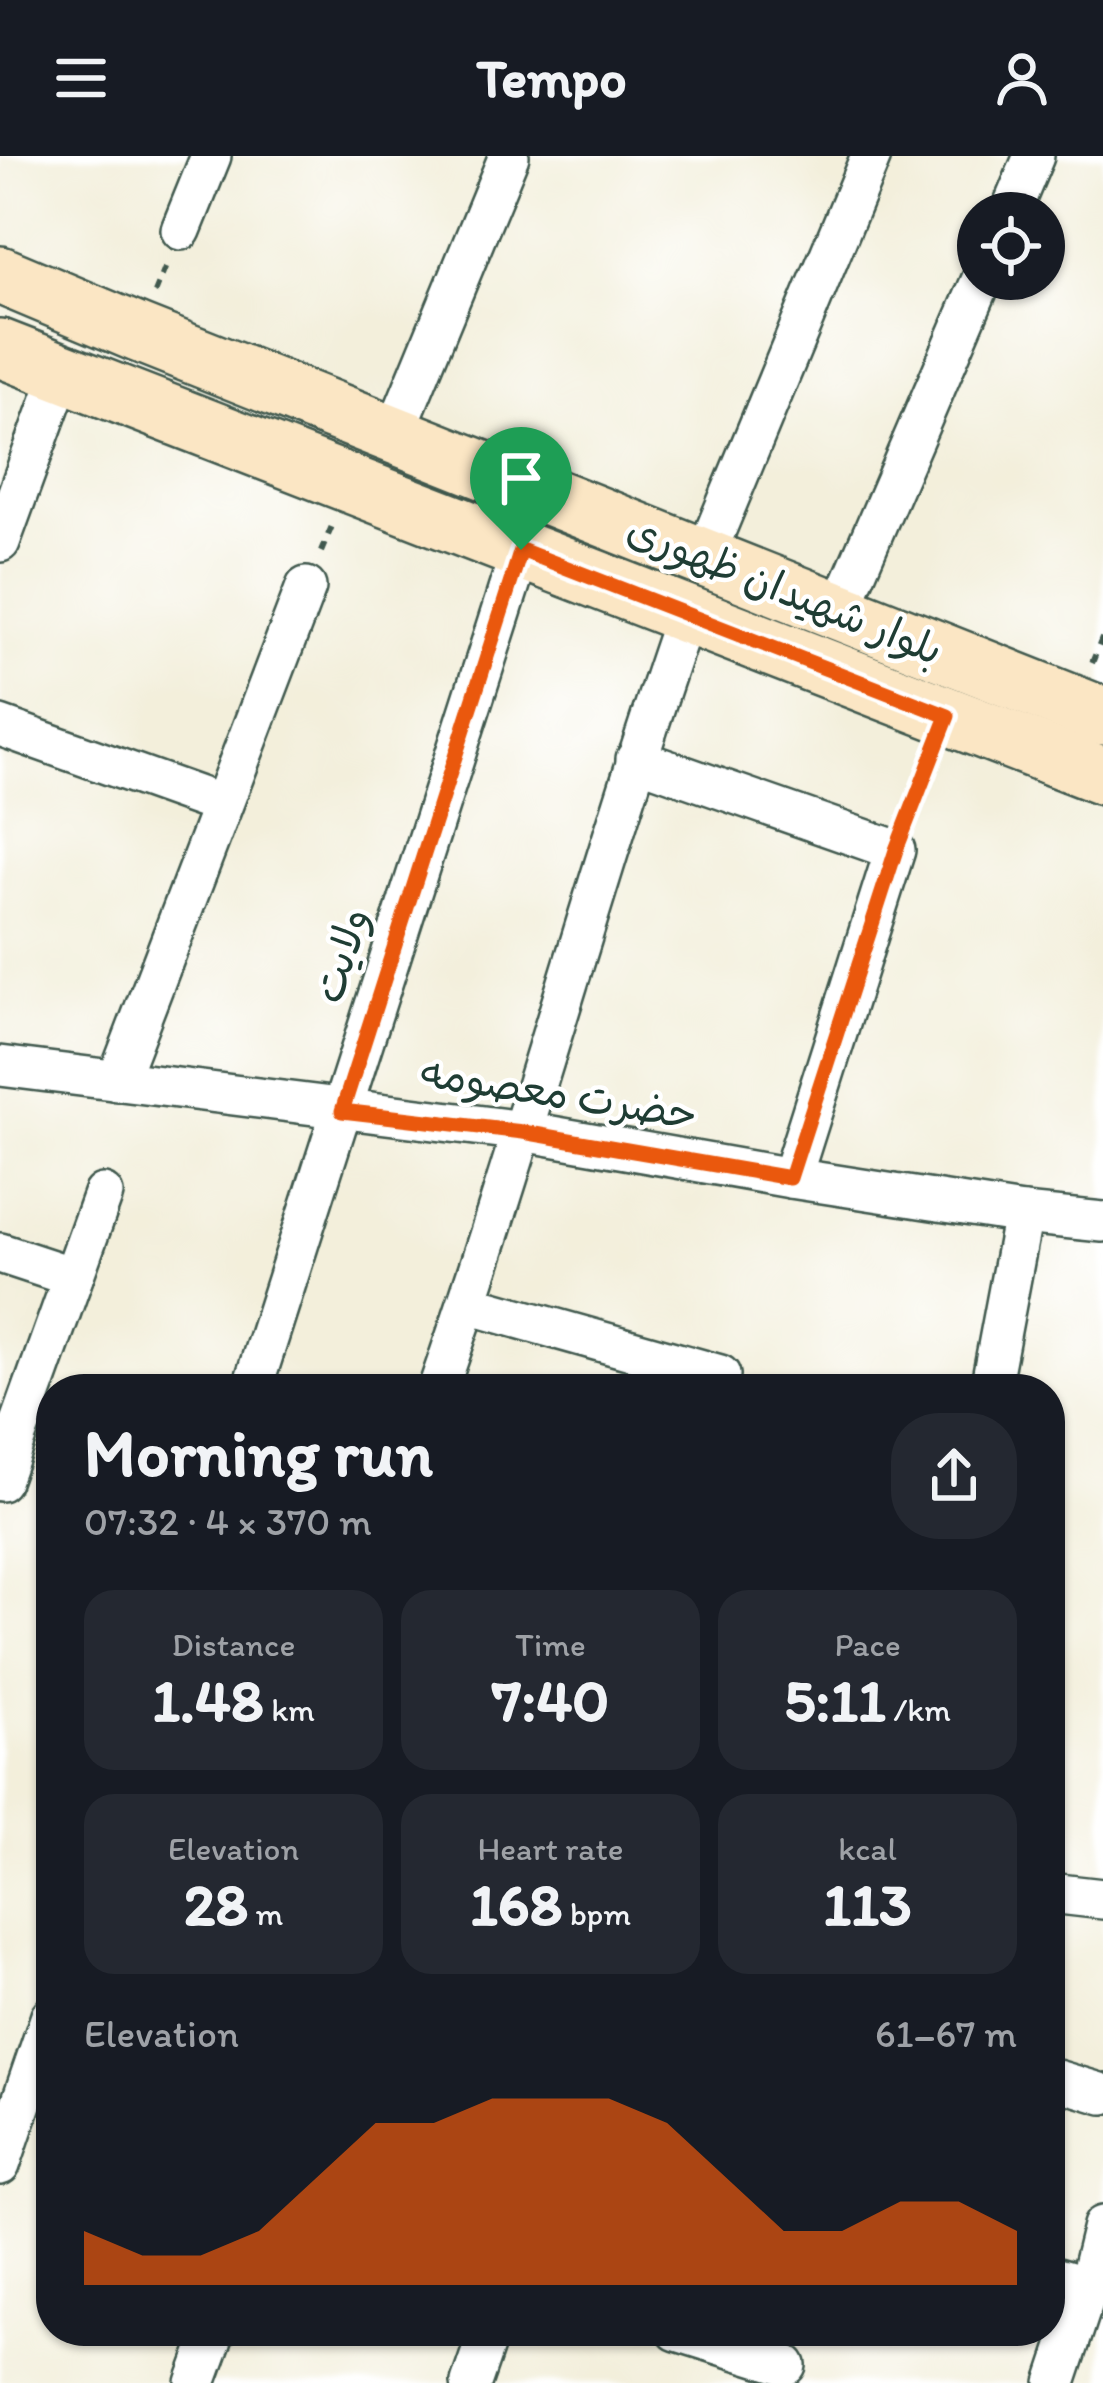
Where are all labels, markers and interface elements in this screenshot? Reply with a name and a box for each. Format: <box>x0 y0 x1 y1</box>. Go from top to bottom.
icon: menu <box>48 45 114 111</box>
icon: person <box>989 45 1055 111</box>
text: Tempo <box>476 46 627 111</box>
map controls <box>957 192 1065 300</box>
button: locate <box>957 192 1065 300</box>
pin <box>470 427 572 550</box>
icon: arrive <box>488 445 554 511</box>
street label: بلوار شهیدان ظهوری <box>619 503 950 677</box>
street label: ولایت <box>302 901 380 1009</box>
street label: حضرت معصومه <box>417 1046 701 1140</box>
text: Morning run <box>84 1413 433 1493</box>
button: share <box>891 1413 1017 1539</box>
text: 07:32 · 4 × 370 m <box>84 1498 372 1545</box>
text: Distance <box>172 1625 295 1664</box>
text: Time <box>515 1625 586 1664</box>
text: Pace <box>834 1625 901 1664</box>
text: 1.48 <box>152 1664 264 1736</box>
text: 7:40 <box>492 1664 609 1736</box>
text: 5:11 <box>784 1664 886 1736</box>
text: km <box>264 1690 315 1729</box>
text: /km <box>886 1690 951 1729</box>
text: Elevation <box>168 1829 299 1868</box>
text: Heart rate <box>477 1829 624 1868</box>
text: kcal <box>838 1829 897 1868</box>
text: 28 <box>184 1868 248 1940</box>
text: 168 <box>470 1868 562 1940</box>
text: 113 <box>823 1868 912 1940</box>
text: m <box>248 1894 283 1933</box>
text: bpm <box>562 1894 631 1933</box>
text: Elevation <box>84 2010 239 2057</box>
text: 61–67 m <box>875 2010 1017 2057</box>

